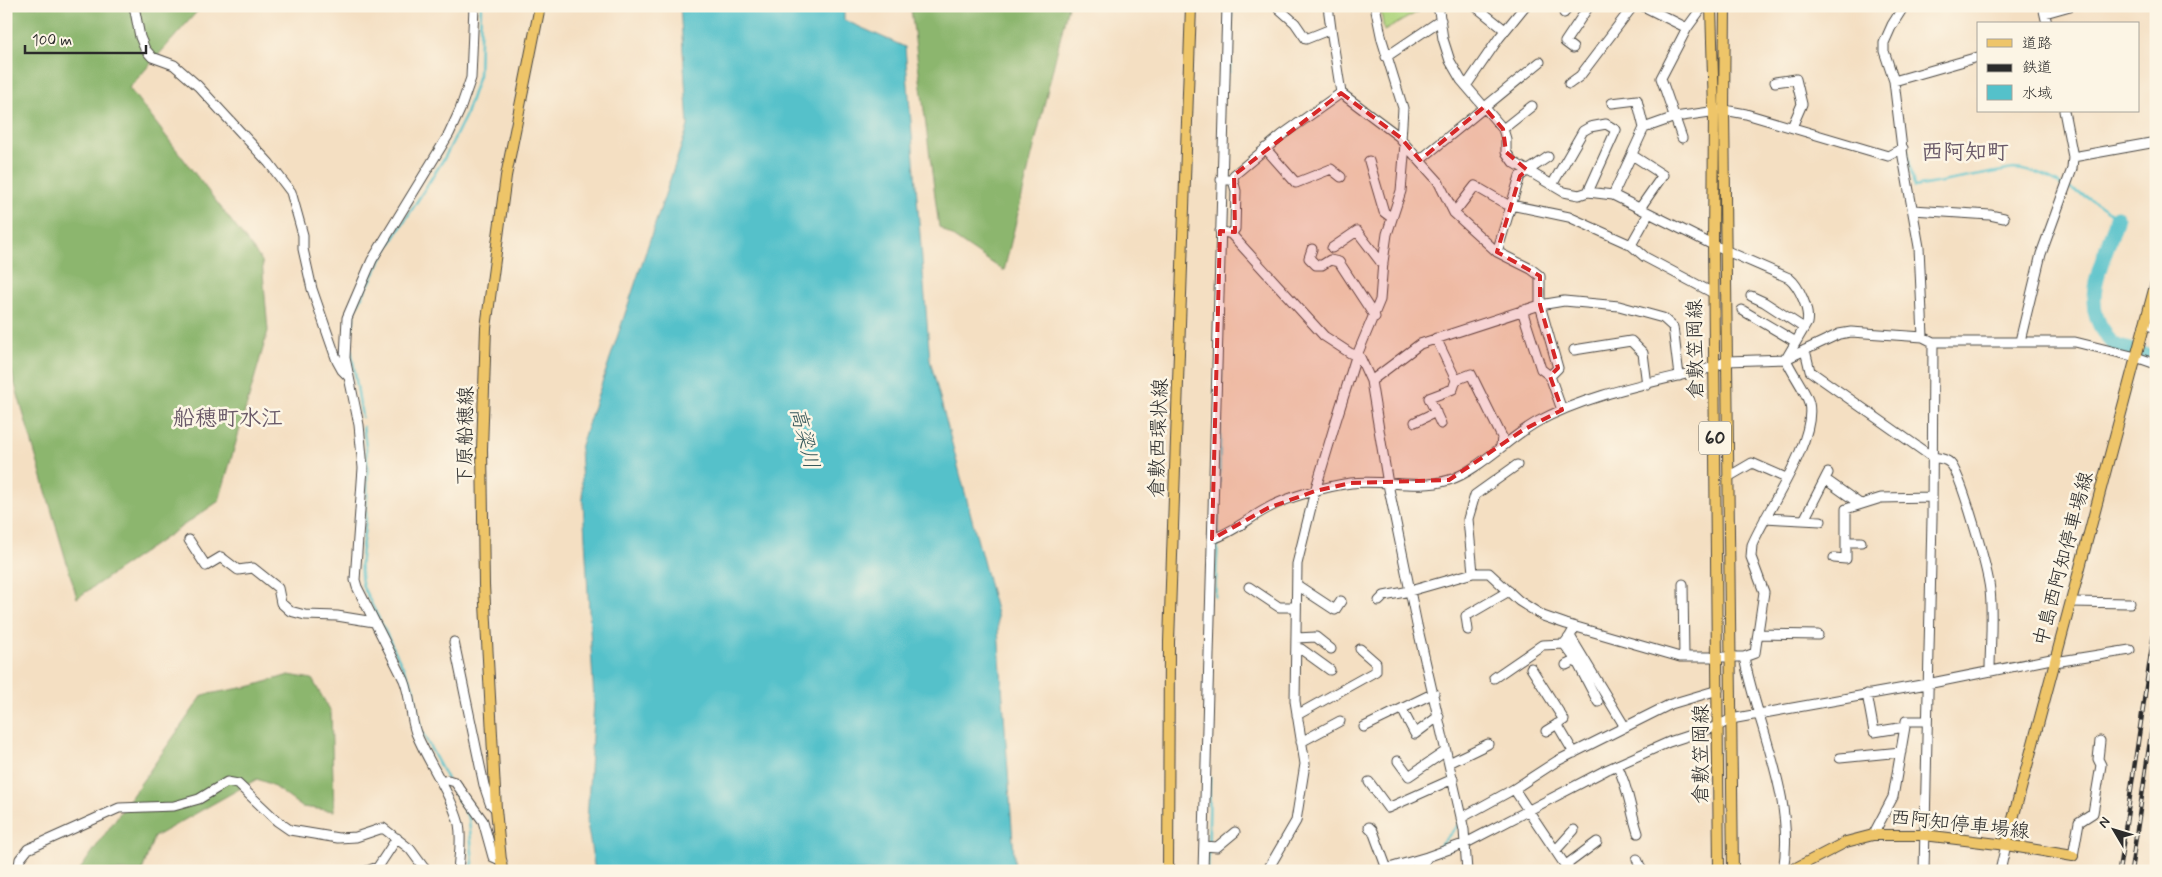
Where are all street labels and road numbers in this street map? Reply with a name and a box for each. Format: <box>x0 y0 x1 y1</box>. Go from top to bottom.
street label: 倉敷笠岡線 <box>1682 299 1710 399</box>
street label: 倉敷西環状線 <box>1143 378 1175 498</box>
street label: 下原船穂線 <box>452 386 480 486</box>
road number: 60 <box>1699 422 1731 454</box>
street label: 中島西阿知停車場線 <box>2028 469 2100 649</box>
street label: 倉敷笠岡線 <box>1688 704 1715 804</box>
street label: 西阿知停車場線 <box>1889 804 2031 846</box>

